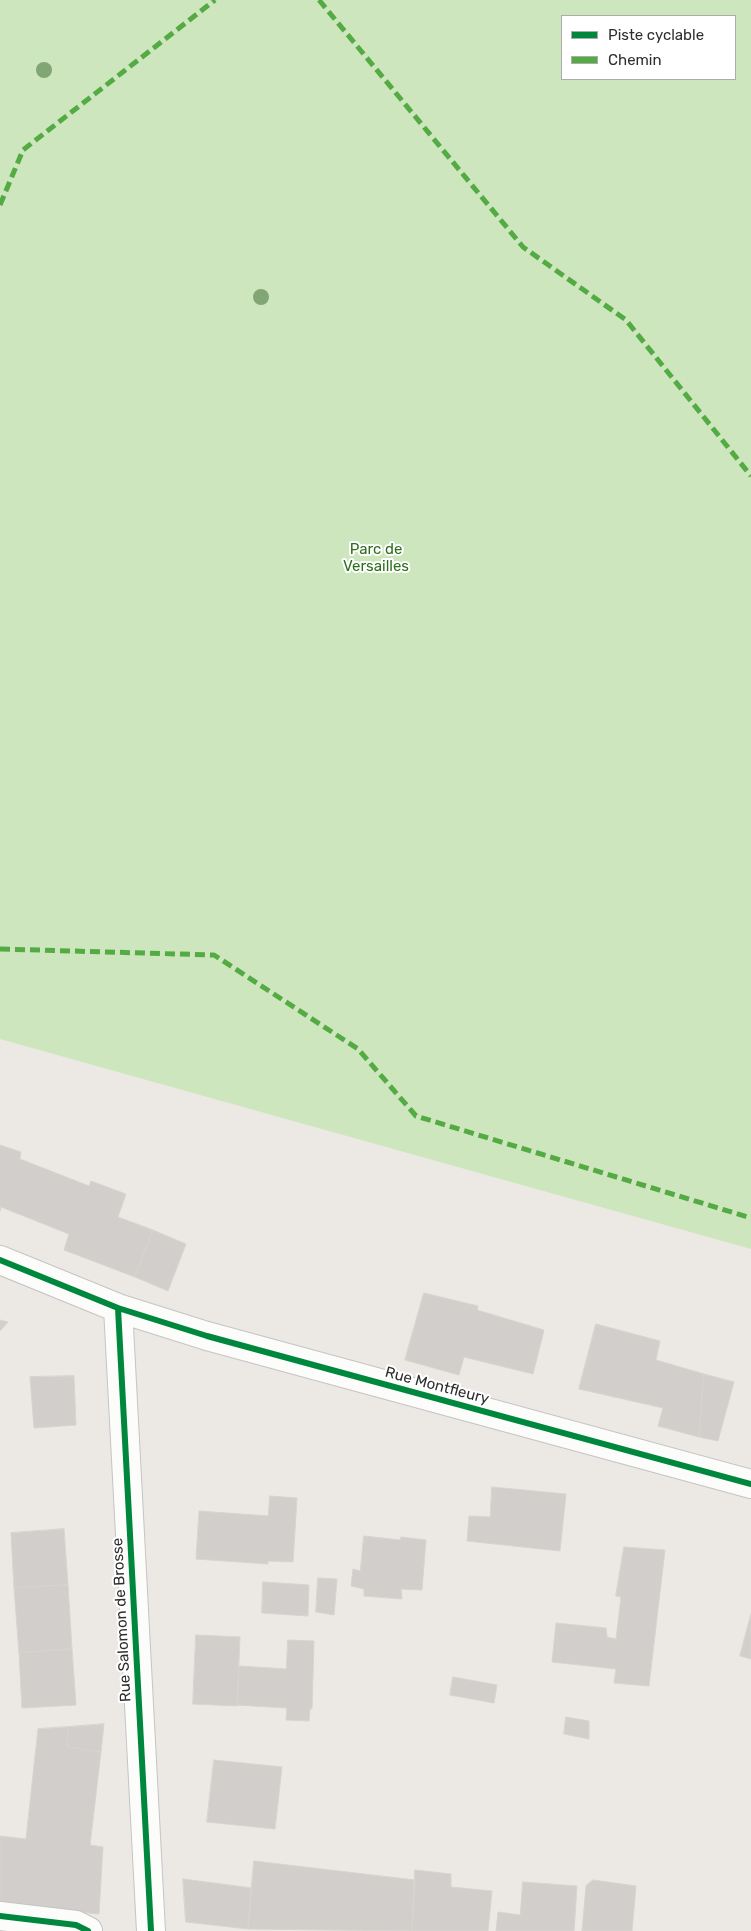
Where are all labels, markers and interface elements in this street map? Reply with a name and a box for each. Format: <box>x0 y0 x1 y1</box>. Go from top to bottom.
legend <box>561 15 736 80</box>
text: Piste cyclable <box>608 26 704 44</box>
text: Chemin <box>608 51 662 69</box>
park label: Parc de Versailles <box>343 541 409 576</box>
street label: Rue Montfleury <box>383 1363 491 1409</box>
street label: Rue Salomon de Brosse <box>109 1537 135 1703</box>

